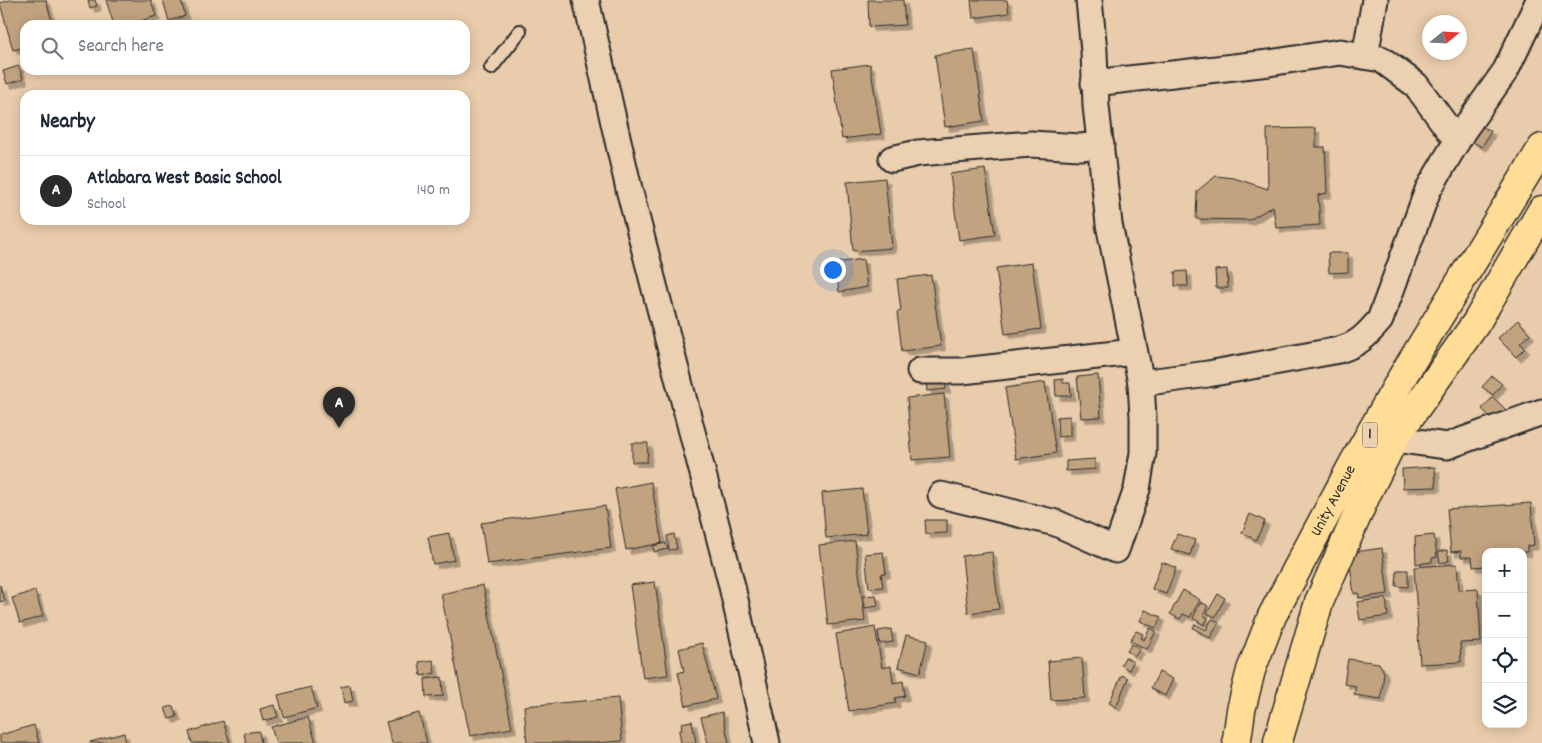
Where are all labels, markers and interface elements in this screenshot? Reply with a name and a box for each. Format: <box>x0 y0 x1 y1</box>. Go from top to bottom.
north arrow <box>1422 15 1467 60</box>
search box <box>20 20 470 75</box>
icon: search <box>38 34 66 62</box>
text: Search here <box>78 34 164 61</box>
text: Nearby <box>40 108 95 138</box>
text: Atlabara West Basic School <box>87 166 281 193</box>
text: A <box>52 179 60 202</box>
text: 140 m <box>416 179 450 202</box>
text: School <box>87 193 126 216</box>
your location <box>820 257 846 283</box>
pin: A <box>323 387 355 428</box>
road number: 1 <box>1362 422 1378 448</box>
street label: Unity Avenue <box>1305 461 1362 541</box>
map controls <box>1482 548 1527 728</box>
button: + <box>1482 548 1527 593</box>
button: − <box>1482 593 1527 638</box>
button: locate <box>1482 638 1527 683</box>
button: layers <box>1482 683 1527 728</box>

